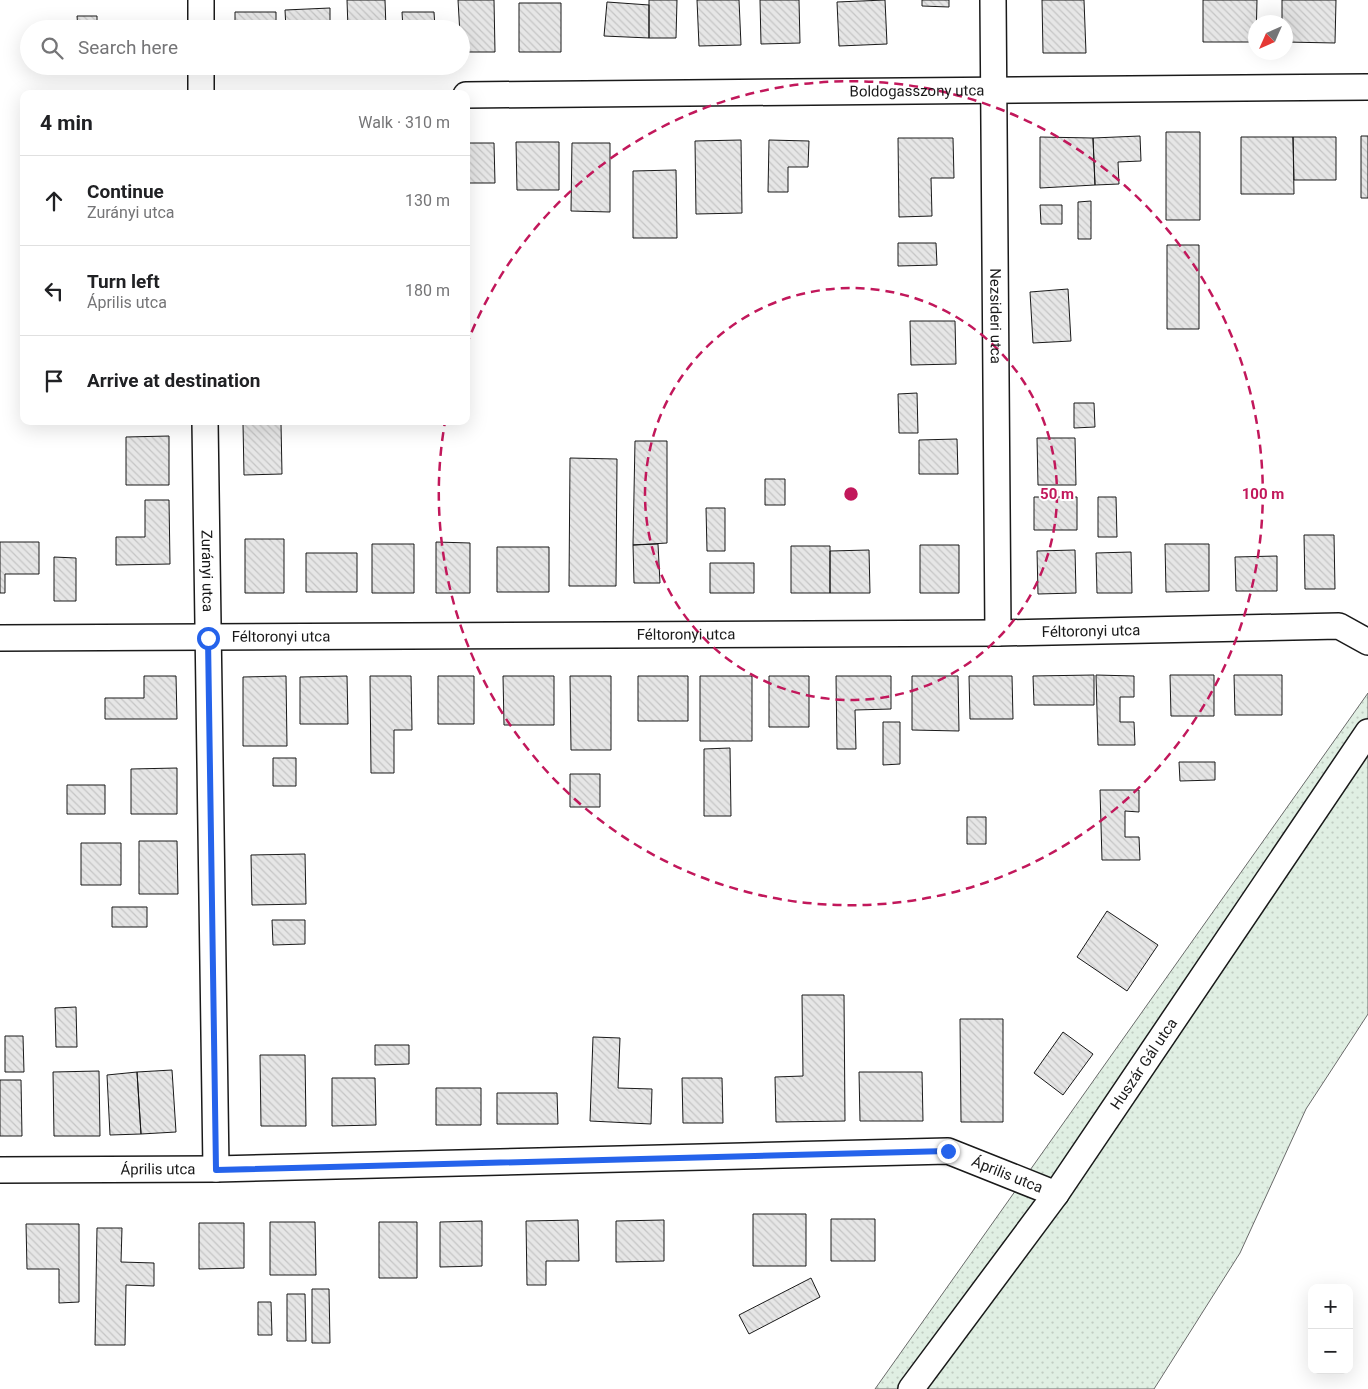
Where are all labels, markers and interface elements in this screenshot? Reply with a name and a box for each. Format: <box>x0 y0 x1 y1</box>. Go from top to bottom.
north arrow <box>1248 15 1293 60</box>
search box <box>20 20 470 75</box>
icon: search <box>38 34 66 62</box>
text: Search here <box>78 36 178 59</box>
street label: Boldogasszony utca <box>849 81 985 101</box>
text: 4 min <box>40 111 93 135</box>
text: Walk · 310 m <box>358 113 450 132</box>
text: Continue <box>87 180 164 203</box>
icon: ahead <box>40 187 68 215</box>
text: 130 m <box>405 191 450 210</box>
text: Zurányi utca <box>87 203 174 222</box>
street label: Nezsideri utca <box>986 268 1005 364</box>
text: Turn left <box>87 270 160 293</box>
icon: left <box>40 277 68 305</box>
text: 180 m <box>405 281 450 300</box>
text: Április utca <box>87 293 167 312</box>
icon: arrive <box>40 367 68 395</box>
text: Arrive at destination <box>87 369 260 392</box>
centre of rings <box>842 485 860 503</box>
text: 50 m <box>1040 485 1074 503</box>
text: 100 m <box>1242 485 1284 503</box>
street label: Zurányi utca <box>198 530 217 612</box>
street label: Féltoronyi utca <box>1041 621 1140 641</box>
street label: Féltoronyi utca <box>637 625 735 644</box>
route start <box>197 627 220 650</box>
street label: Féltoronyi utca <box>232 627 330 646</box>
street label: Huszár Gál utca <box>1107 1015 1181 1113</box>
route end <box>937 1140 960 1163</box>
street label: Április utca <box>969 1152 1045 1197</box>
street label: Április utca <box>120 1160 196 1178</box>
map controls <box>1308 1284 1353 1374</box>
button: + <box>1308 1284 1353 1329</box>
button: − <box>1308 1329 1353 1374</box>

